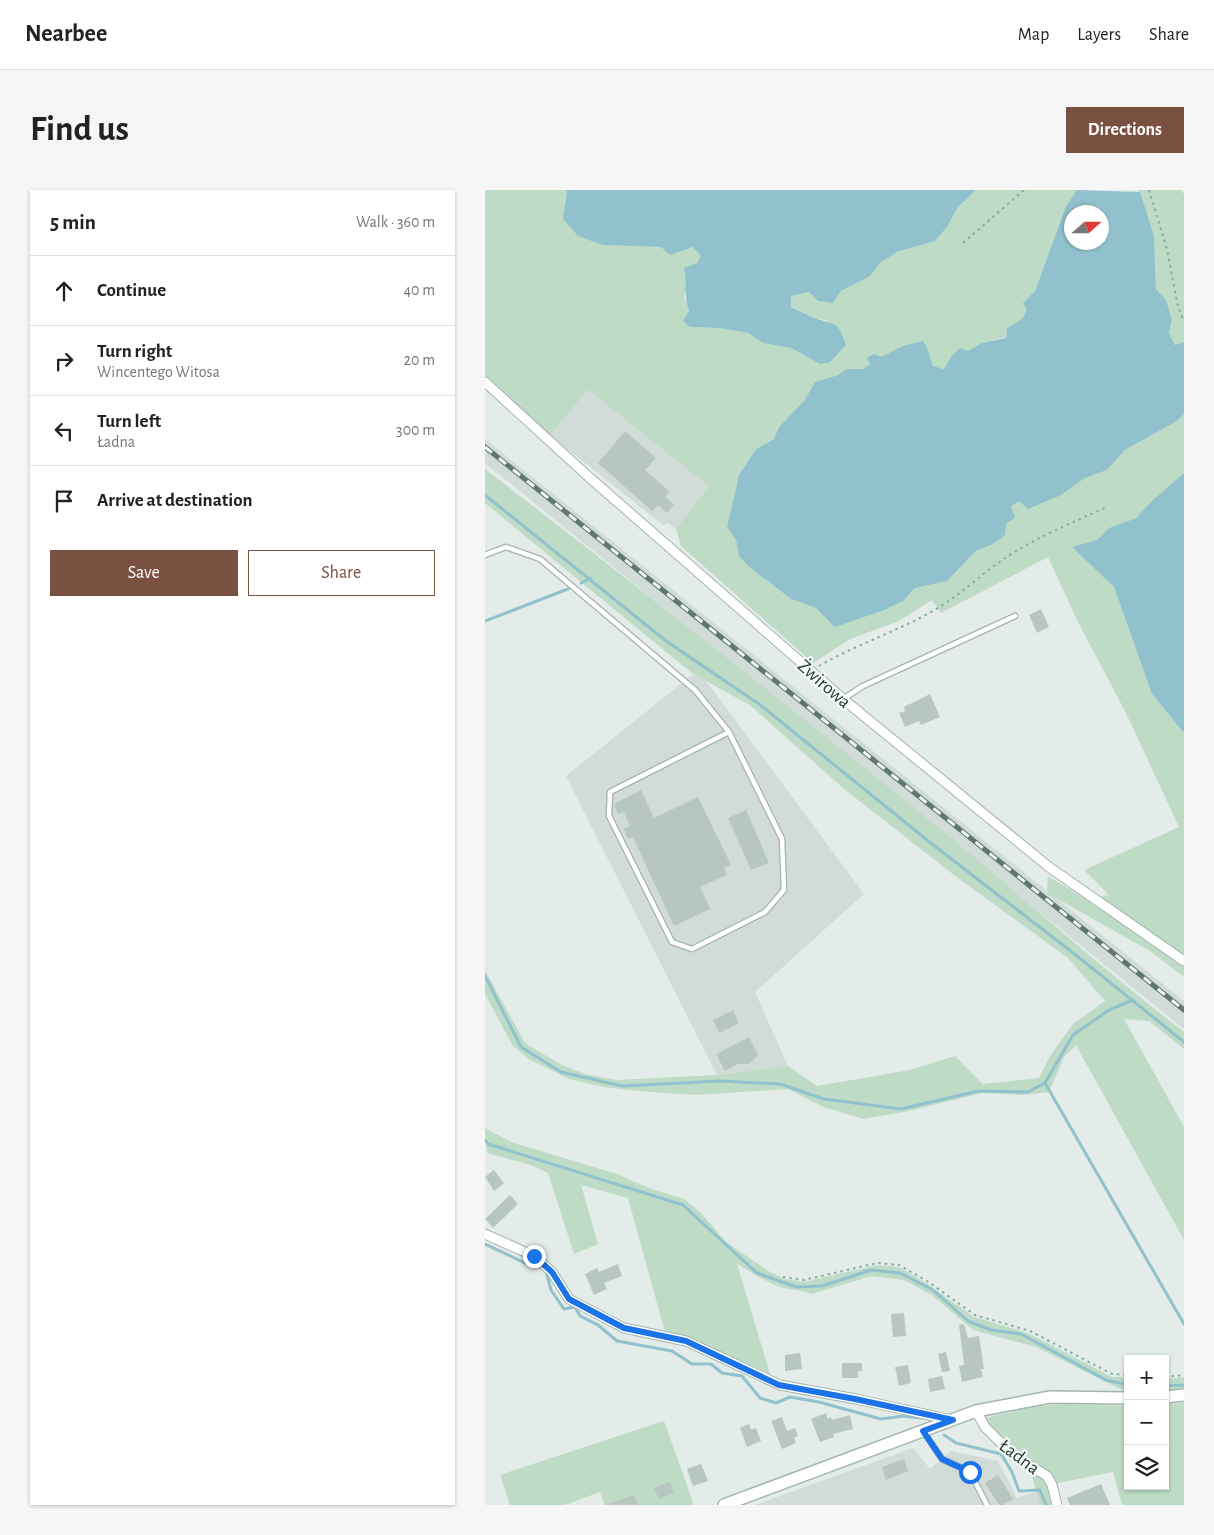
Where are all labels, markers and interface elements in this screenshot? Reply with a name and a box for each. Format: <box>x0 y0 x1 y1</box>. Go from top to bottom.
text: Nearbee <box>25 22 107 46</box>
text: Map <box>1018 26 1049 44</box>
text: Layers <box>1077 26 1121 44</box>
text: Share <box>1149 26 1189 44</box>
button: Directions <box>1066 107 1184 153</box>
text: Find us <box>30 112 129 147</box>
north arrow <box>1064 205 1109 250</box>
text: 5 min <box>50 212 96 233</box>
text: Walk · 360 m <box>356 214 435 230</box>
icon: ahead <box>50 277 78 305</box>
text: Continue <box>97 281 166 300</box>
text: 40 m <box>403 282 435 298</box>
text: Turn right <box>97 342 172 361</box>
icon: right <box>50 347 78 375</box>
text: 20 m <box>404 352 435 368</box>
text: Wincentego Witosa <box>97 364 220 380</box>
text: Turn left <box>97 412 161 431</box>
icon: left <box>50 417 78 445</box>
text: 300 m <box>396 422 435 438</box>
text: Ładna <box>97 434 135 450</box>
icon: arrive <box>50 487 78 515</box>
text: Arrive at destination <box>97 491 253 510</box>
button: Save <box>50 550 238 596</box>
button: Share <box>248 550 435 596</box>
street label: Żwirowa <box>794 655 855 712</box>
route end <box>523 1245 546 1268</box>
map controls <box>1124 1355 1169 1490</box>
button: + <box>1124 1355 1169 1400</box>
button: − <box>1124 1400 1169 1445</box>
street label: Ładna <box>995 1436 1043 1479</box>
button: layers <box>1124 1445 1169 1490</box>
route start <box>959 1461 982 1484</box>

